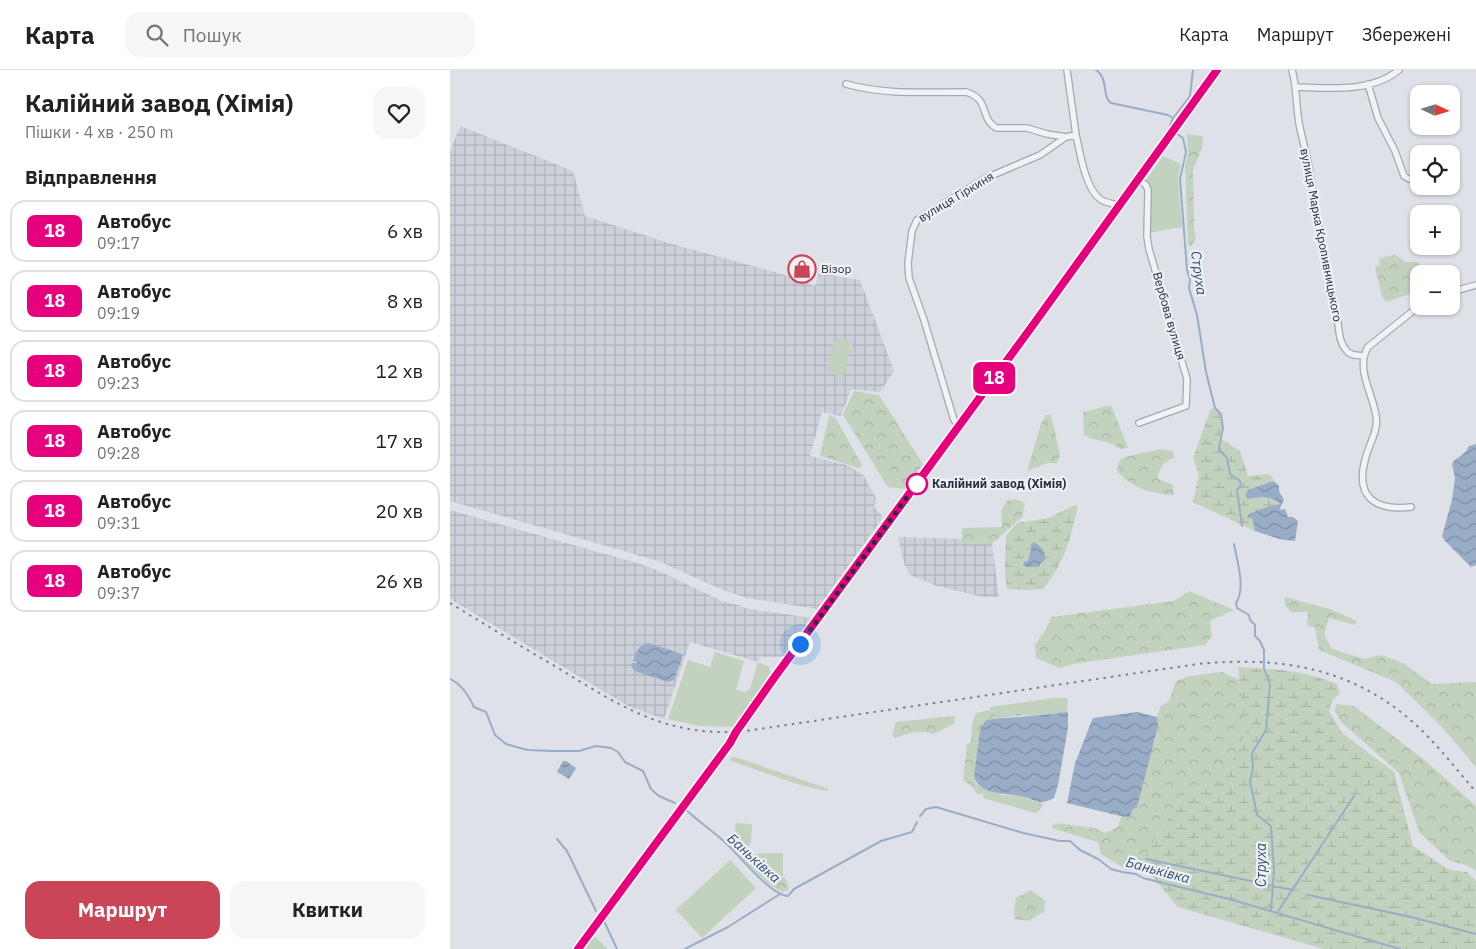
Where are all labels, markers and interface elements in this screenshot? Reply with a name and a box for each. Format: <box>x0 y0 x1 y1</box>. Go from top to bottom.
search box <box>125 12 475 57</box>
text: Карта <box>25 19 95 51</box>
icon: search <box>143 21 171 49</box>
text: Пошук <box>183 23 242 47</box>
text: Карта <box>1179 23 1229 46</box>
text: Маршрут <box>1257 23 1334 46</box>
text: Збережені <box>1362 23 1451 46</box>
north arrow <box>1410 85 1460 135</box>
map controls <box>1410 85 1460 315</box>
text: Калійний завод (Хімія) <box>25 87 293 119</box>
button: heart <box>373 87 425 139</box>
text: Пішки · 4 хв · 250 m <box>25 122 174 142</box>
button: locate <box>1410 145 1460 195</box>
street label: вулиця Марка Кропивницького <box>1297 147 1346 323</box>
text: Відправлення <box>25 165 157 189</box>
street label: вулиця Гіркиня <box>915 168 996 225</box>
button: + <box>1410 205 1460 255</box>
text: Автобус <box>97 209 171 233</box>
text: 18 <box>44 219 65 242</box>
text: 6 хв <box>387 219 423 243</box>
text: 09:17 <box>97 233 140 253</box>
water label: Струха <box>1187 250 1211 296</box>
shop icon: Візор <box>787 254 817 284</box>
place label: Візор <box>821 261 852 276</box>
button: − <box>1410 265 1460 315</box>
street label: Вербова вулиця <box>1150 270 1189 362</box>
text: Автобус <box>97 279 171 303</box>
text: 18 <box>44 289 65 312</box>
text: 8 хв <box>387 289 423 313</box>
text: 09:19 <box>97 303 140 323</box>
text: Автобус <box>97 349 171 373</box>
text: 18 <box>44 359 65 382</box>
text: 12 хв <box>375 359 423 383</box>
line badge: 18 <box>972 362 1016 394</box>
text: 18 <box>983 366 1005 389</box>
text: 09:23 <box>97 373 140 393</box>
text: Автобус <box>97 419 171 443</box>
text: 18 <box>44 429 65 452</box>
text: 17 хв <box>375 429 423 453</box>
text: 09:28 <box>97 443 140 463</box>
marker: Калійний завод (Хімія) <box>906 473 928 495</box>
place label: Калійний завод (Хімія) <box>932 476 1066 491</box>
text: Автобус <box>97 489 171 513</box>
text: 18 <box>44 499 65 522</box>
text: 20 хв <box>375 499 423 523</box>
text: 09:31 <box>97 513 140 533</box>
text: Автобус <box>97 559 171 583</box>
text: 18 <box>44 569 65 592</box>
text: 26 хв <box>375 569 423 593</box>
text: 09:37 <box>97 583 140 603</box>
your location <box>788 632 813 657</box>
water label: Баньківка <box>724 829 784 887</box>
water label: Струха <box>1252 843 1270 887</box>
water label: Баньківка <box>1124 853 1192 887</box>
button: Маршрут <box>25 881 220 939</box>
button: Квитки <box>230 881 425 939</box>

